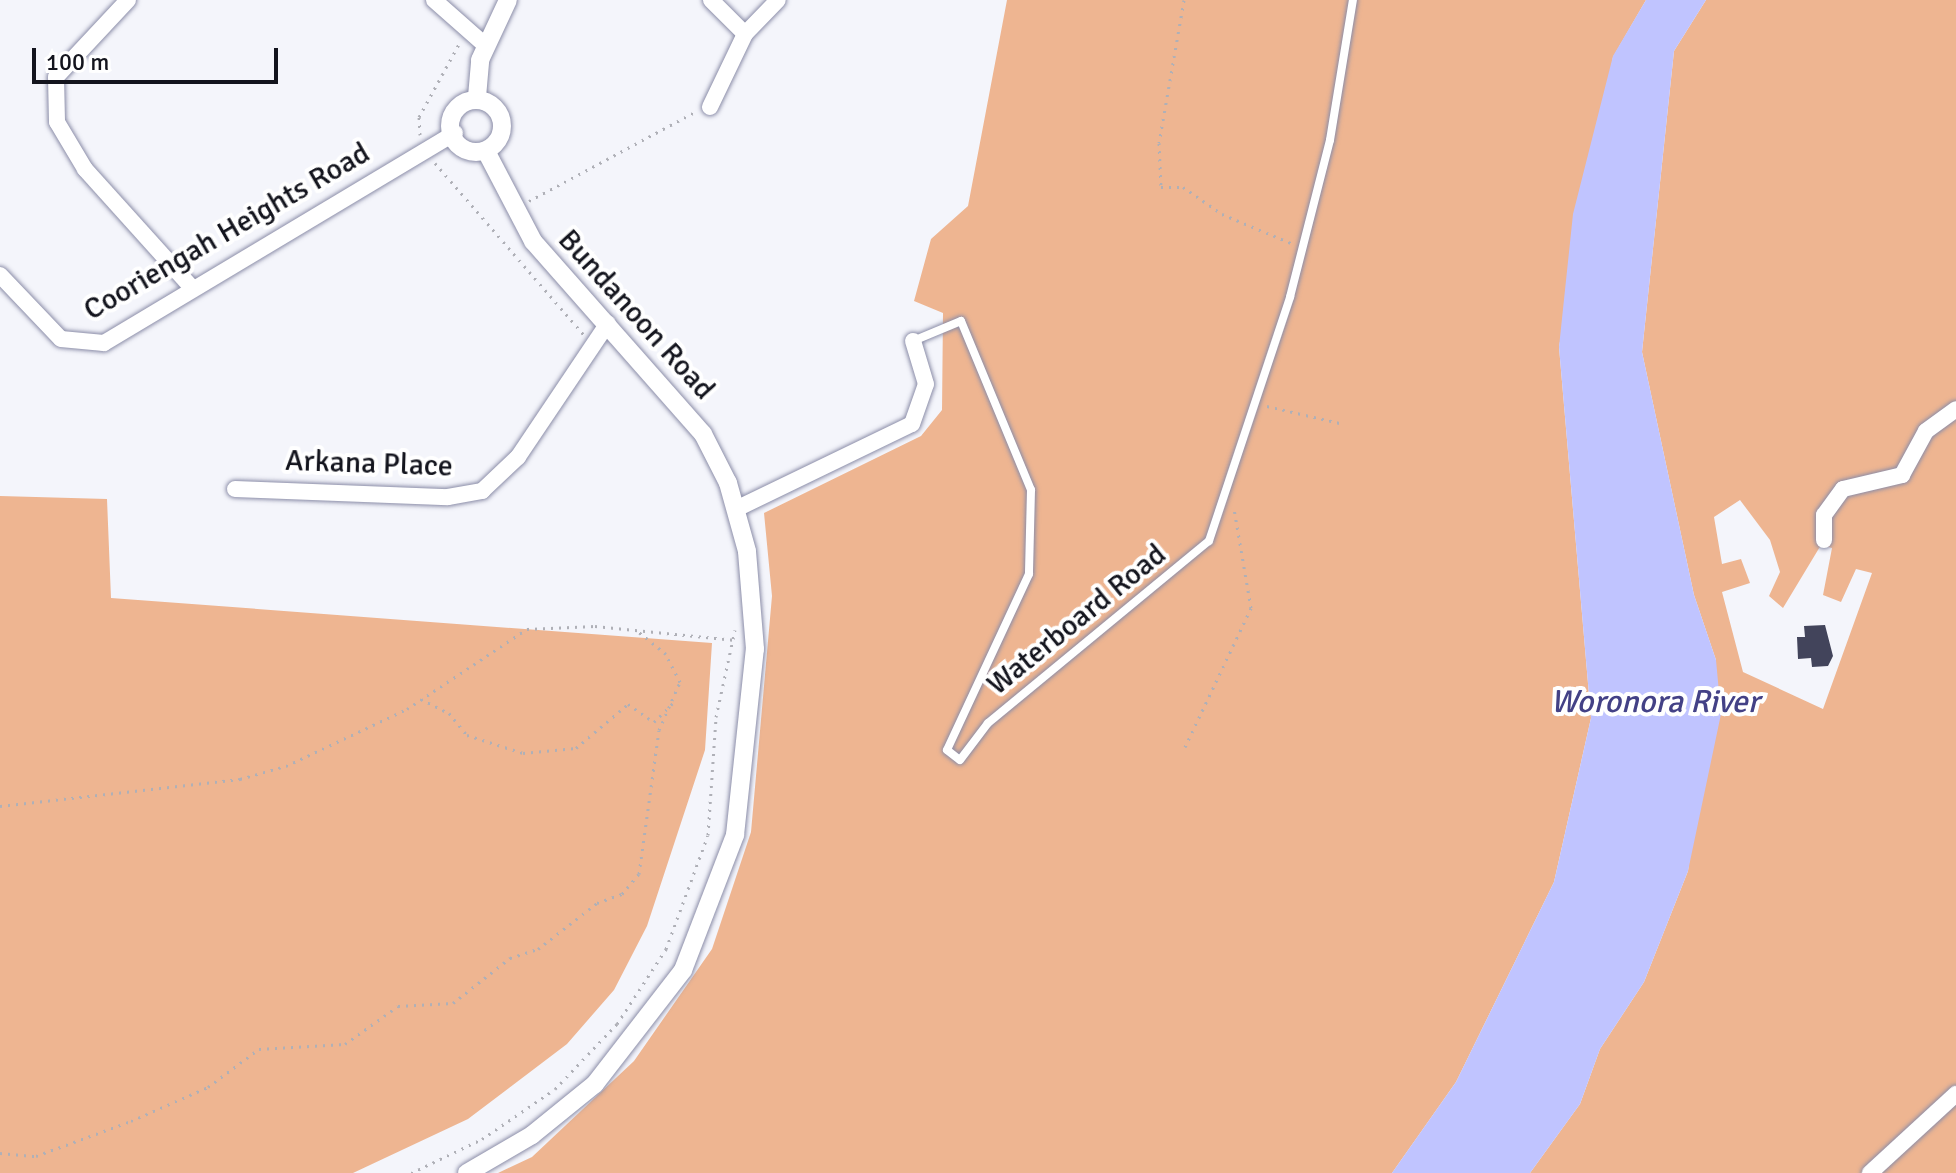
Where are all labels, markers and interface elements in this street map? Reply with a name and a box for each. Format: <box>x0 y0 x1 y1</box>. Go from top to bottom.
scale bar <box>36 32 282 82</box>
text: 100 m <box>46 47 109 77</box>
street label: Cooriengah Heights Road <box>78 135 376 329</box>
street label: Bundanoon Road <box>550 222 722 408</box>
street label: Arkana Place <box>285 443 453 485</box>
street label: Waterboard Road <box>980 537 1174 703</box>
water label: Woronora River <box>1551 683 1759 721</box>

